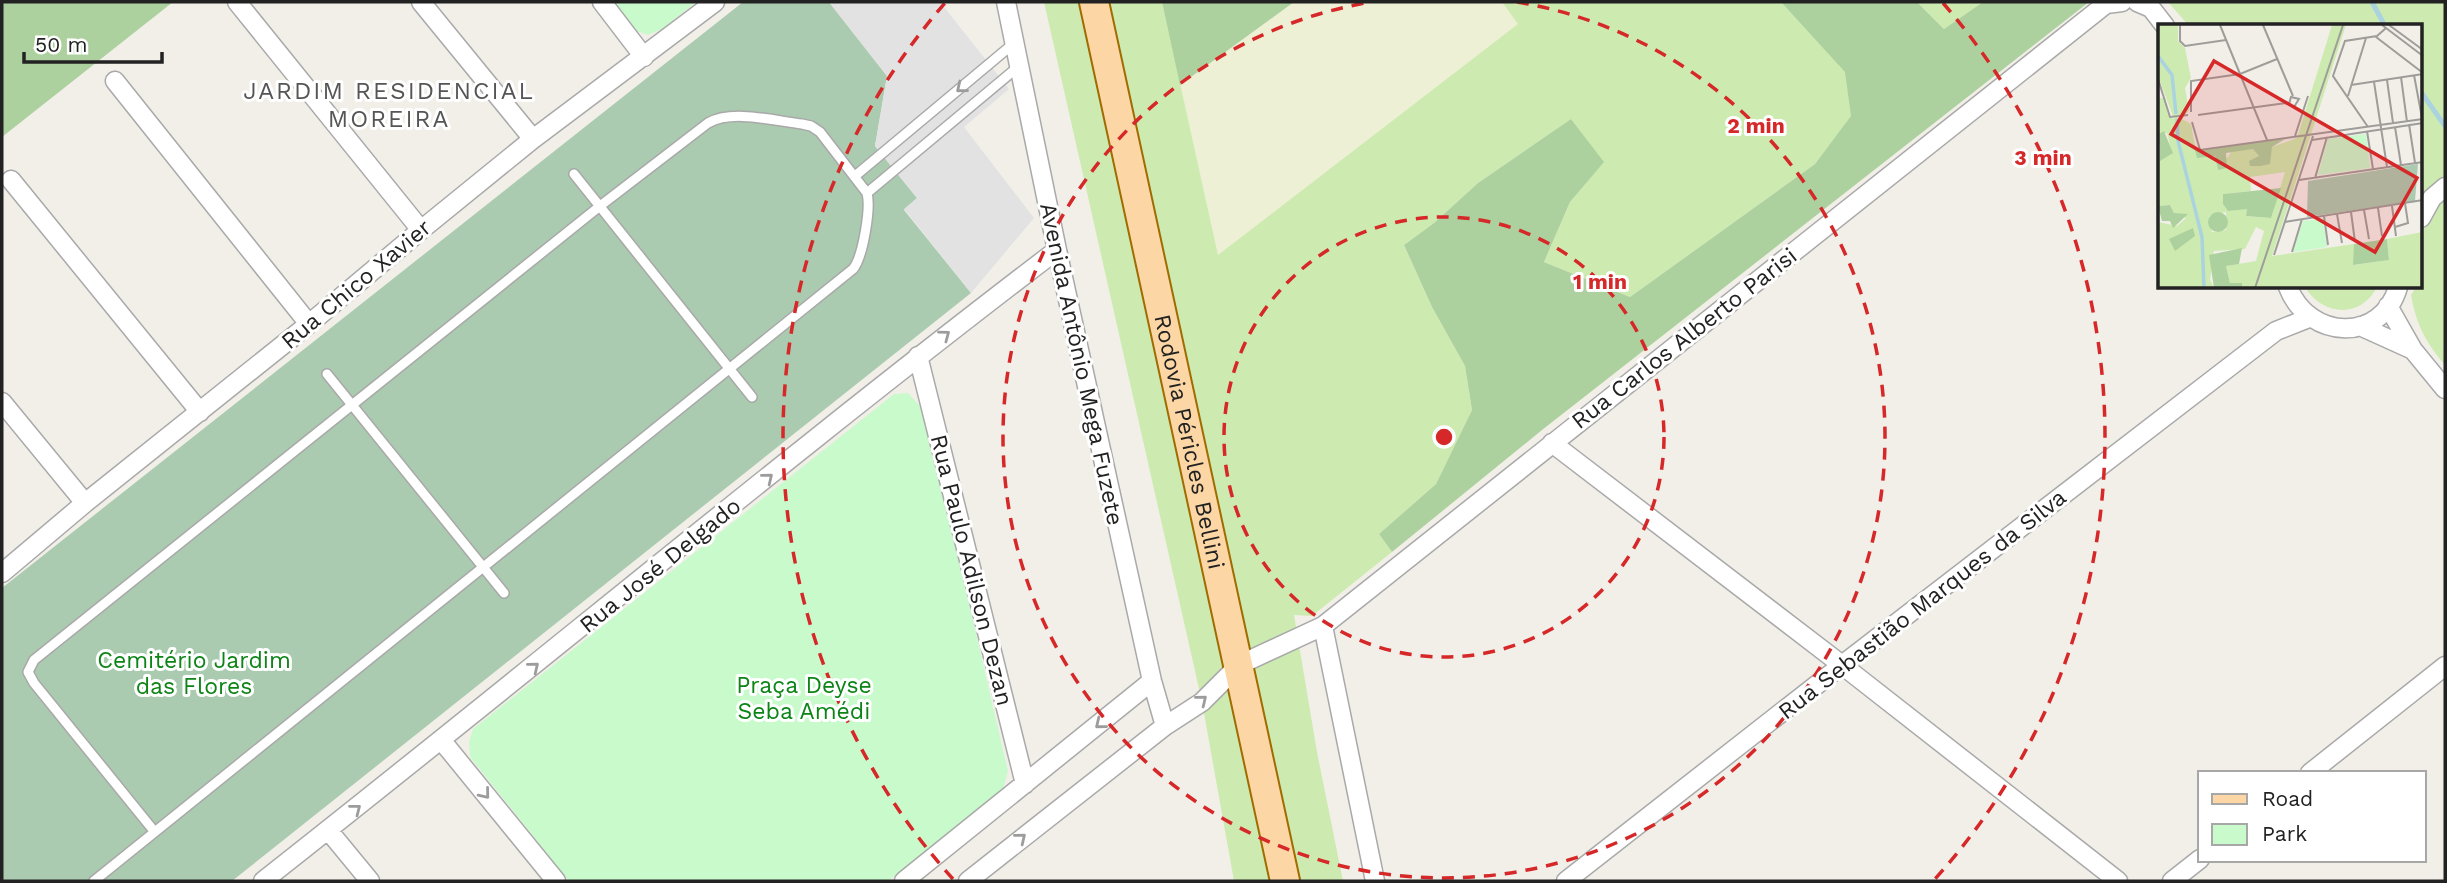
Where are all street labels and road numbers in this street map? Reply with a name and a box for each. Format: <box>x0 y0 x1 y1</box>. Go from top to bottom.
street label: Avenida Antônio Mega Fuzete <box>1034 200 1129 528</box>
street label: Rua Chico Xavier <box>276 214 437 355</box>
street label: Rua Carlos Alberto Parisi <box>1566 242 1802 435</box>
street label: Rodovia Péricles Bellini <box>1148 312 1230 572</box>
street label: Rua Paulo Adilson Dezan <box>925 432 1018 709</box>
street label: Rua Sebastião Marques da Silva <box>1773 484 2072 725</box>
street label: Rua José Delgado <box>574 492 746 639</box>

